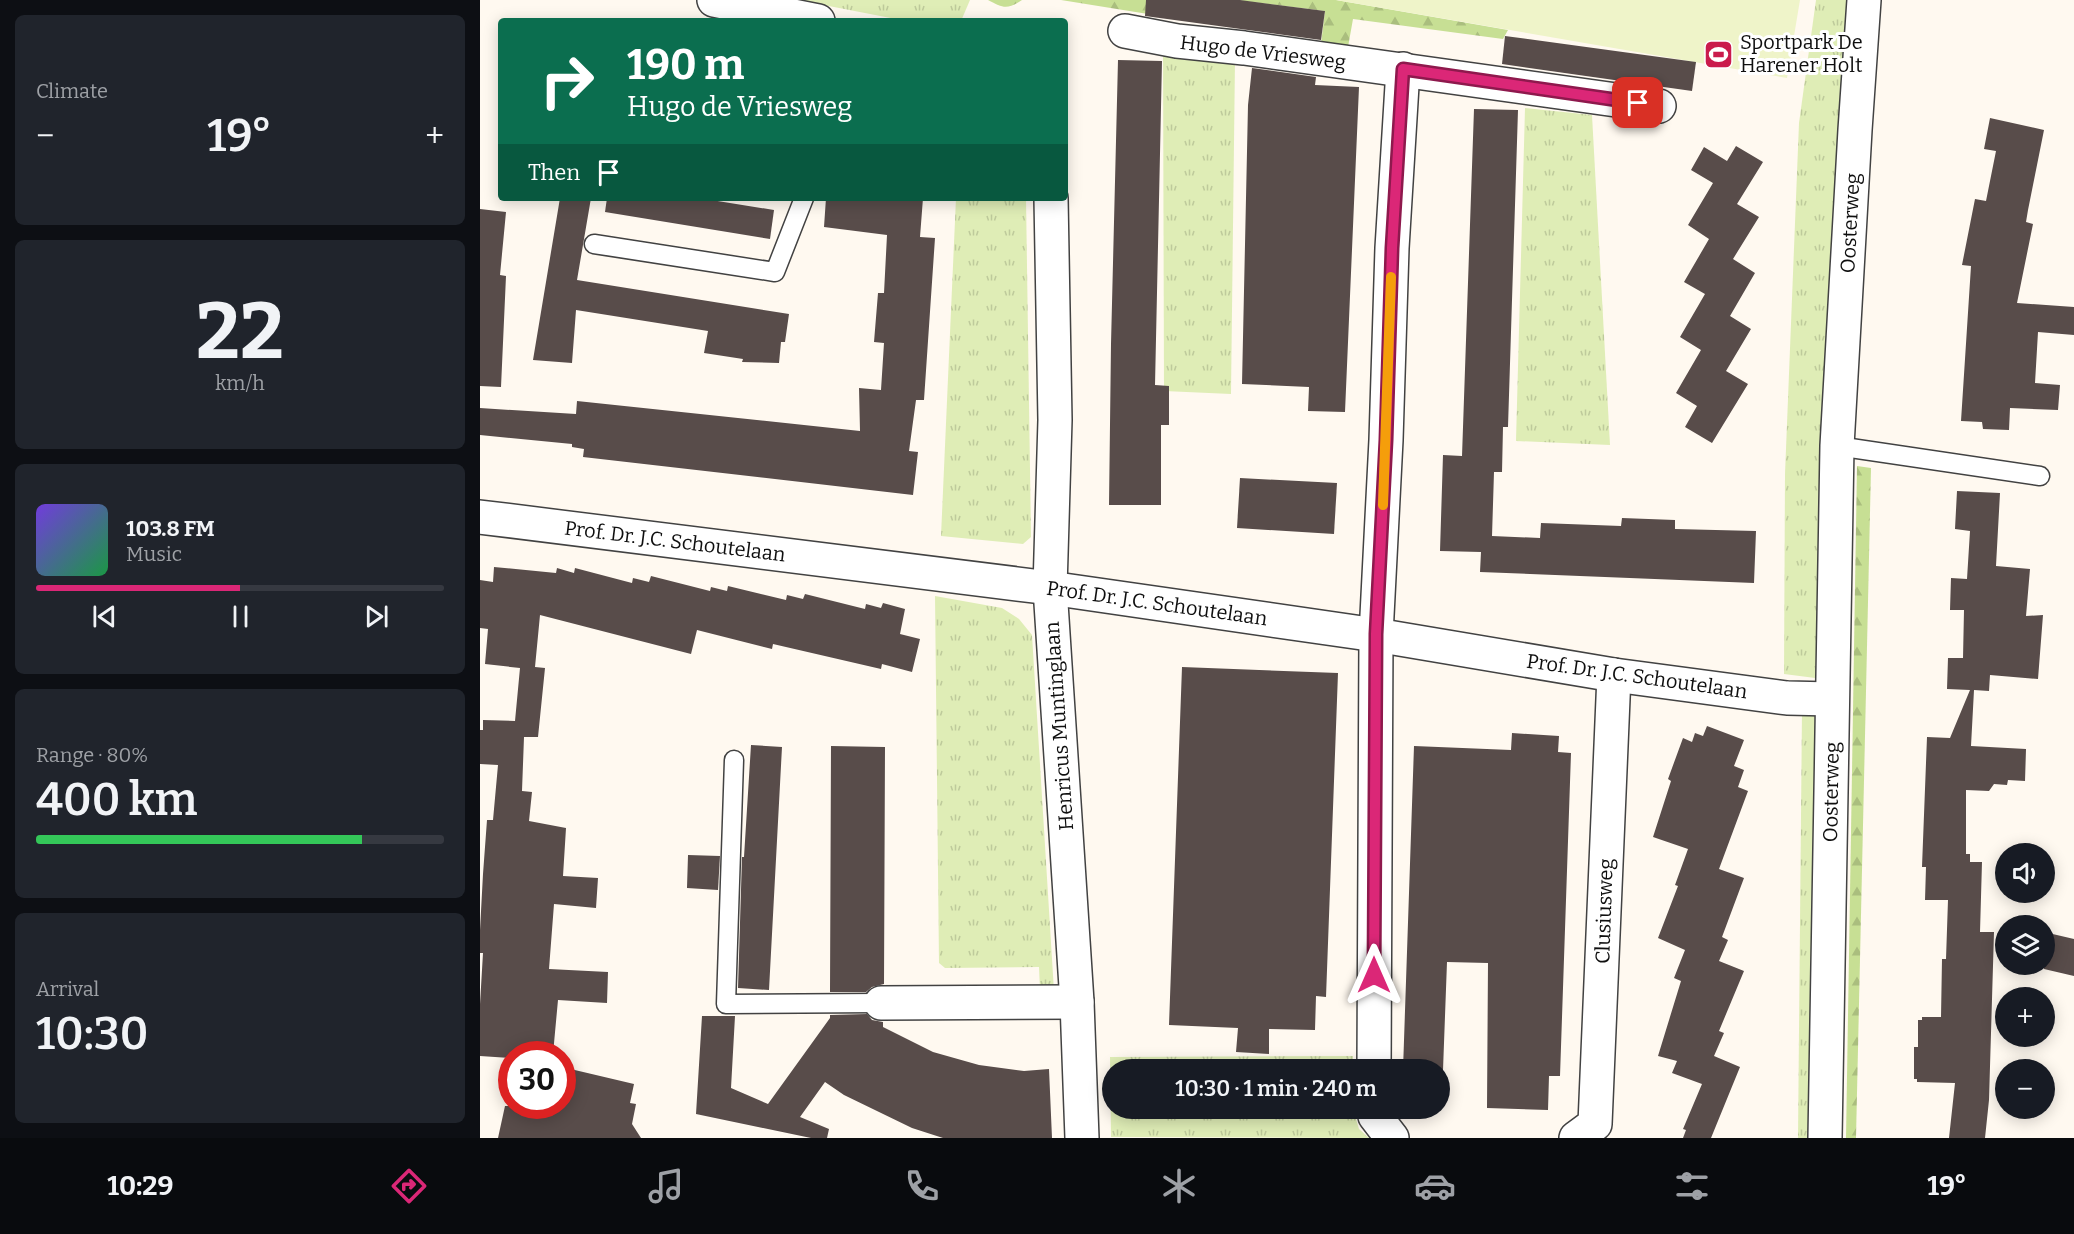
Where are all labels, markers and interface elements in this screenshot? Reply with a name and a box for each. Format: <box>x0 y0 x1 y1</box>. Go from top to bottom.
street label: Hugo de Vriesweg <box>1179 30 1347 74</box>
place label: Sportpark De Harener Holt <box>1740 30 1863 77</box>
sports icon: Sportpark De Harener Holt <box>1703 38 1735 70</box>
text: 190 m <box>627 40 744 90</box>
icon: right <box>528 42 606 120</box>
pin <box>1612 77 1663 128</box>
text: Climate <box>36 79 108 103</box>
icon: arrive <box>1621 86 1654 119</box>
text: Hugo de Vriesweg <box>627 91 852 123</box>
text: 19° <box>207 109 272 163</box>
text: − <box>36 116 54 156</box>
text: + <box>425 116 444 156</box>
icon: arrive <box>592 156 625 189</box>
text: Then <box>528 159 580 186</box>
street label: Oosterweg <box>1835 172 1865 274</box>
text: 22 <box>196 285 284 379</box>
text: km/h <box>215 371 265 395</box>
text: 103.8 FM <box>126 515 215 542</box>
street label: Prof. Dr. J.C. Schoutelaan <box>563 516 787 567</box>
text: Music <box>126 542 182 566</box>
street label: Prof. Dr. J.C. Schoutelaan <box>1045 576 1269 630</box>
icon: previous <box>88 600 121 633</box>
icon: pause <box>224 600 257 633</box>
icon: next <box>360 600 393 633</box>
street label: Henricus Muntinglaan <box>1040 620 1078 831</box>
street label: Prof. Dr. J.C. Schoutelaan <box>1525 649 1749 703</box>
street label: Oosterweg <box>1818 742 1844 842</box>
text: Range · 80% <box>36 743 148 767</box>
text: 400 km <box>36 773 197 827</box>
map controls <box>1995 843 2055 1119</box>
button: sound <box>1995 843 2055 903</box>
street label: Clusiusweg <box>1590 858 1618 964</box>
button: layers <box>1995 915 2055 975</box>
position arrow <box>1342 943 1406 1007</box>
text: Arrival <box>36 977 99 1001</box>
button: + <box>1995 987 2055 1047</box>
text: 10:30 <box>36 1007 148 1061</box>
speed limit sign: 30 <box>498 1041 576 1119</box>
button: − <box>1995 1059 2055 1119</box>
text: 10:30 · 1 min · 240 m <box>1175 1075 1377 1102</box>
icon: directions <box>388 1165 430 1207</box>
icon: music <box>645 1165 687 1207</box>
icon: phone <box>901 1165 943 1207</box>
icon: climate <box>1158 1165 1200 1207</box>
icon: car <box>1414 1165 1456 1207</box>
icon: filters <box>1671 1165 1713 1207</box>
text: 10:29 <box>107 1170 174 1202</box>
text: 19° <box>1927 1170 1967 1202</box>

